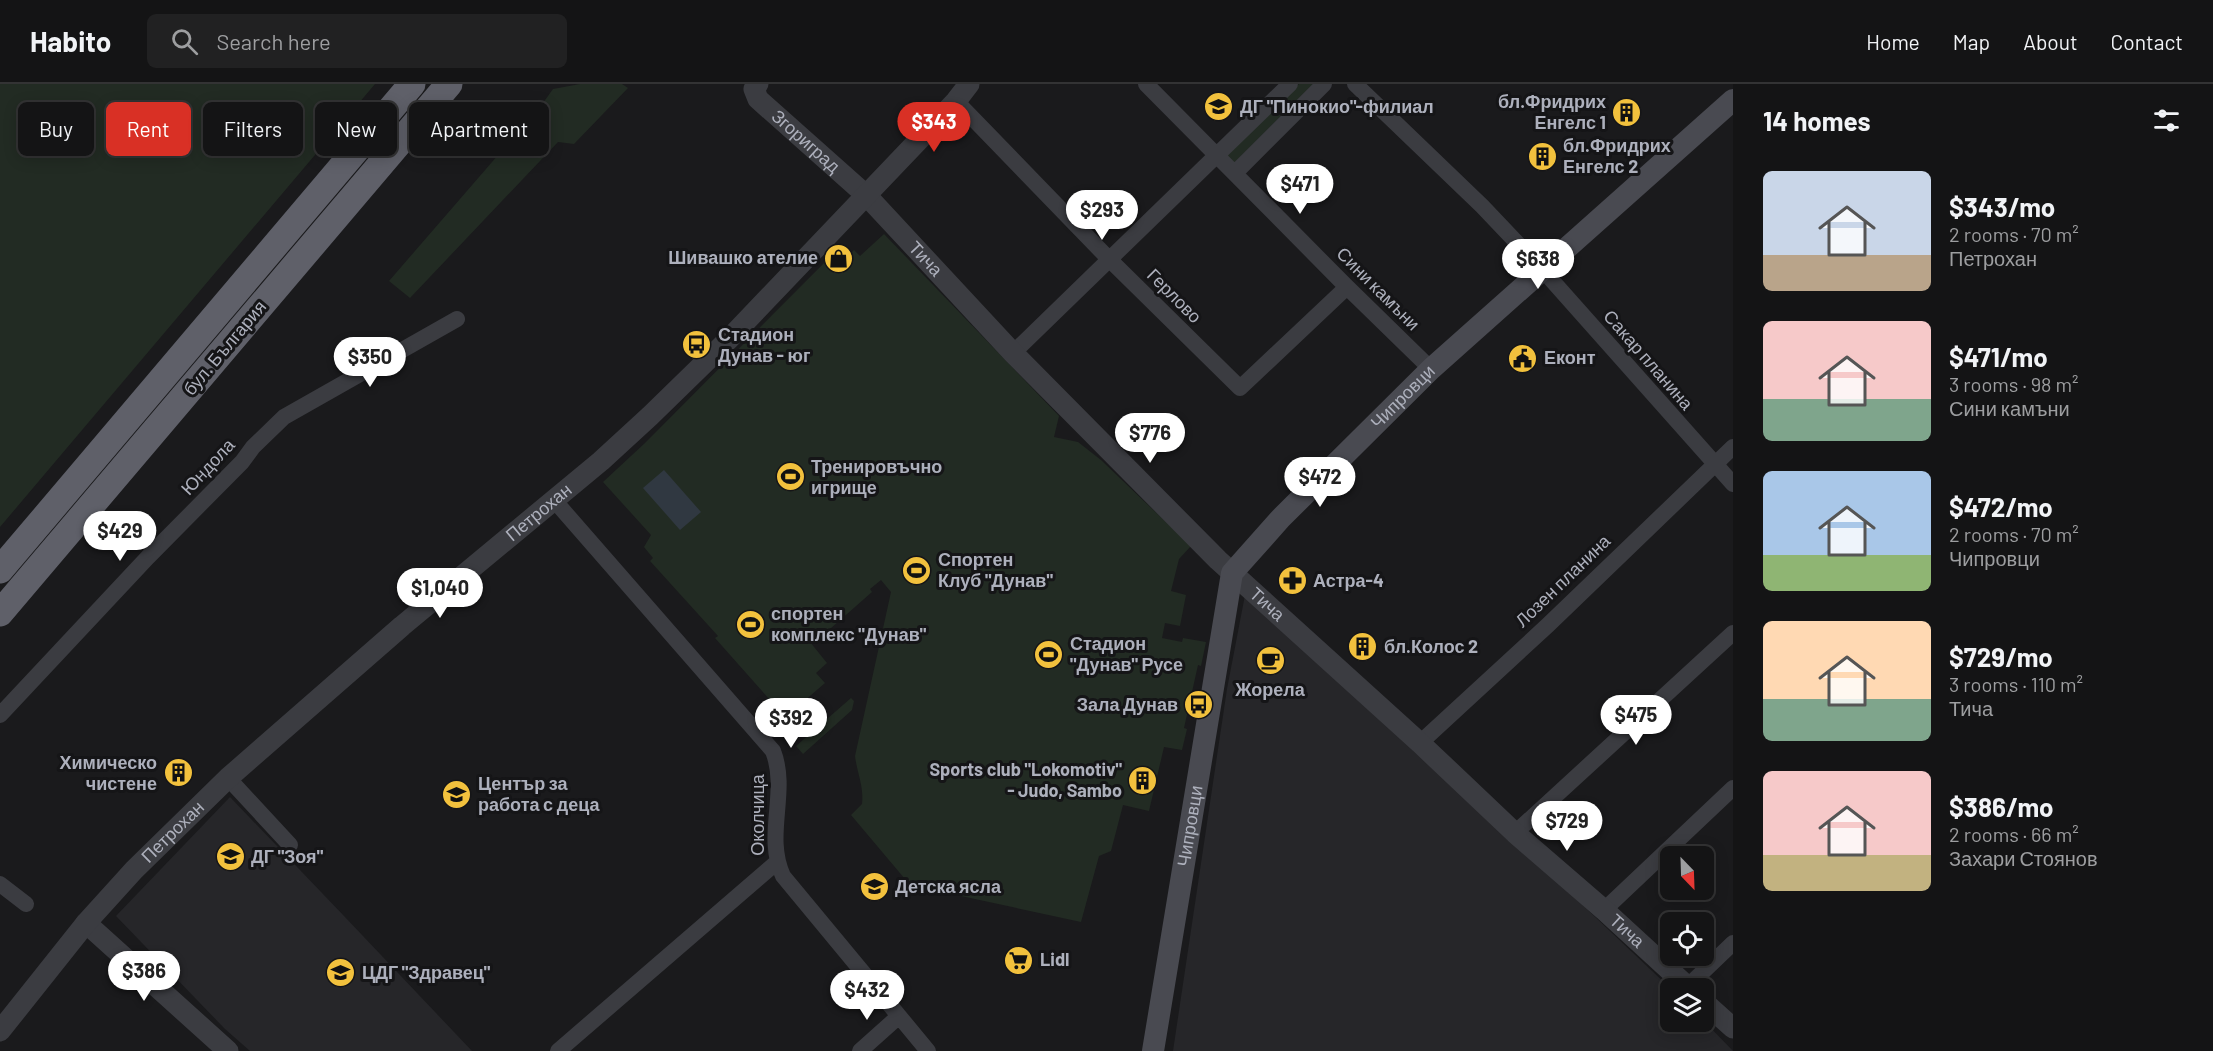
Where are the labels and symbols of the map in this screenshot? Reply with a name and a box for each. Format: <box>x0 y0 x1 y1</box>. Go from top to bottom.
place label: бл.Фридрих Енгелс 1 <box>1498 90 1606 133</box>
school or university icon: ДГ "Пинокио"-филиал <box>1203 91 1235 123</box>
place label: ДГ "Пинокио"-филиал <box>1240 95 1434 117</box>
building icon: бл.Фридрих Енгелс 1 <box>1611 96 1643 128</box>
pin: $343 <box>898 102 970 153</box>
street label: Згориград <box>768 104 845 177</box>
place label: бл.Фридрих Енгелс 2 <box>1563 134 1671 177</box>
building icon: бл.Фридрих Енгелс 2 <box>1526 140 1558 172</box>
pin: $471 <box>1264 164 1336 215</box>
pin: $293 <box>1066 190 1138 241</box>
street label: Тича <box>905 236 948 281</box>
pin: $638 <box>1502 239 1574 290</box>
shop icon: Шивашко ателие <box>823 242 855 274</box>
street label: Сини камъни <box>1333 242 1425 334</box>
place label: Шивашко ателие <box>668 246 818 268</box>
street label: Герлово <box>1143 263 1207 327</box>
street label: бул. България <box>178 295 270 399</box>
street label: Сакар планина <box>1599 305 1699 415</box>
place label: Стадион Дунав - юг <box>718 323 811 366</box>
bus stop icon: Стадион Дунав - юг <box>681 329 713 361</box>
pin: $350 <box>334 337 406 388</box>
public building icon: Еконт <box>1507 342 1539 374</box>
place label: Еконт <box>1544 346 1596 368</box>
street label: Чипровци <box>1365 360 1439 433</box>
pin: $776 <box>1114 413 1186 464</box>
street label: Юндола <box>176 433 239 499</box>
place label: Тренировъчно игрище <box>811 455 942 498</box>
pin: $472 <box>1284 457 1356 508</box>
sports icon: Тренировъчно игрище <box>774 461 806 493</box>
street label: Петрохан <box>501 478 576 545</box>
pin: $429 <box>84 511 156 562</box>
street label: Лозен планина <box>1510 529 1615 631</box>
place label: Спортен Клуб "Дунав" <box>938 548 1053 591</box>
sports icon: Спортен Клуб "Дунав" <box>901 554 933 586</box>
pharmacy icon: Астра-4 <box>1276 565 1308 597</box>
pin: $1,040 <box>391 568 489 619</box>
place label: Астра-4 <box>1313 569 1384 591</box>
street label: Тича <box>1246 582 1291 626</box>
place label: спортен комплекс "Дунав" <box>771 602 927 645</box>
sports icon: спортен комплекс "Дунав" <box>734 608 766 640</box>
building icon: бл.Колос 2 <box>1347 631 1379 663</box>
place label: Стадион "Дунав" Русе <box>1070 632 1183 675</box>
place label: бл.Колос 2 <box>1384 635 1478 657</box>
sports icon: Стадион "Дунав" Русе <box>1033 638 1065 670</box>
cafe icon: Жорела <box>1254 645 1286 677</box>
place label: Жорела <box>1234 678 1306 700</box>
bus stop icon: Зала Дунав <box>1183 689 1215 721</box>
place label: Зала Дунав <box>1077 693 1178 715</box>
pin: $475 <box>1600 695 1672 746</box>
pin: $392 <box>755 698 827 749</box>
place label: Химическо чистене <box>60 751 157 794</box>
building icon: Химическо чистене <box>162 757 194 789</box>
place label: Sports club "Lokomotiv" - Judo, Sambo <box>929 758 1123 801</box>
building icon: Sports club "Lokomotiv" - Judo, Sambo <box>1127 764 1159 796</box>
place label: Център за работа с деца <box>478 772 600 815</box>
street label: Околчица <box>746 773 768 856</box>
school or university icon: Център за работа с деца <box>441 778 473 810</box>
street label: Чипровци <box>1172 784 1207 868</box>
street label: Петрохан <box>136 796 208 867</box>
pin: $729 <box>1531 801 1603 852</box>
school or university icon: ДГ "Зоя" <box>214 841 246 873</box>
place label: ДГ "Зоя" <box>251 845 324 867</box>
north arrow <box>1660 846 1714 900</box>
school or university icon: Детска ясла <box>858 871 890 903</box>
place label: Детска ясла <box>895 875 1002 897</box>
street label: Тича <box>1606 909 1650 952</box>
supermarket icon: Lidl <box>1003 944 1035 976</box>
place label: Lidl <box>1040 948 1069 970</box>
pin: $386 <box>108 951 180 1002</box>
school or university icon: ЦДГ "Здравец" <box>325 957 357 989</box>
place label: ЦДГ "Здравец" <box>362 961 491 983</box>
pin: $432 <box>831 970 903 1021</box>

